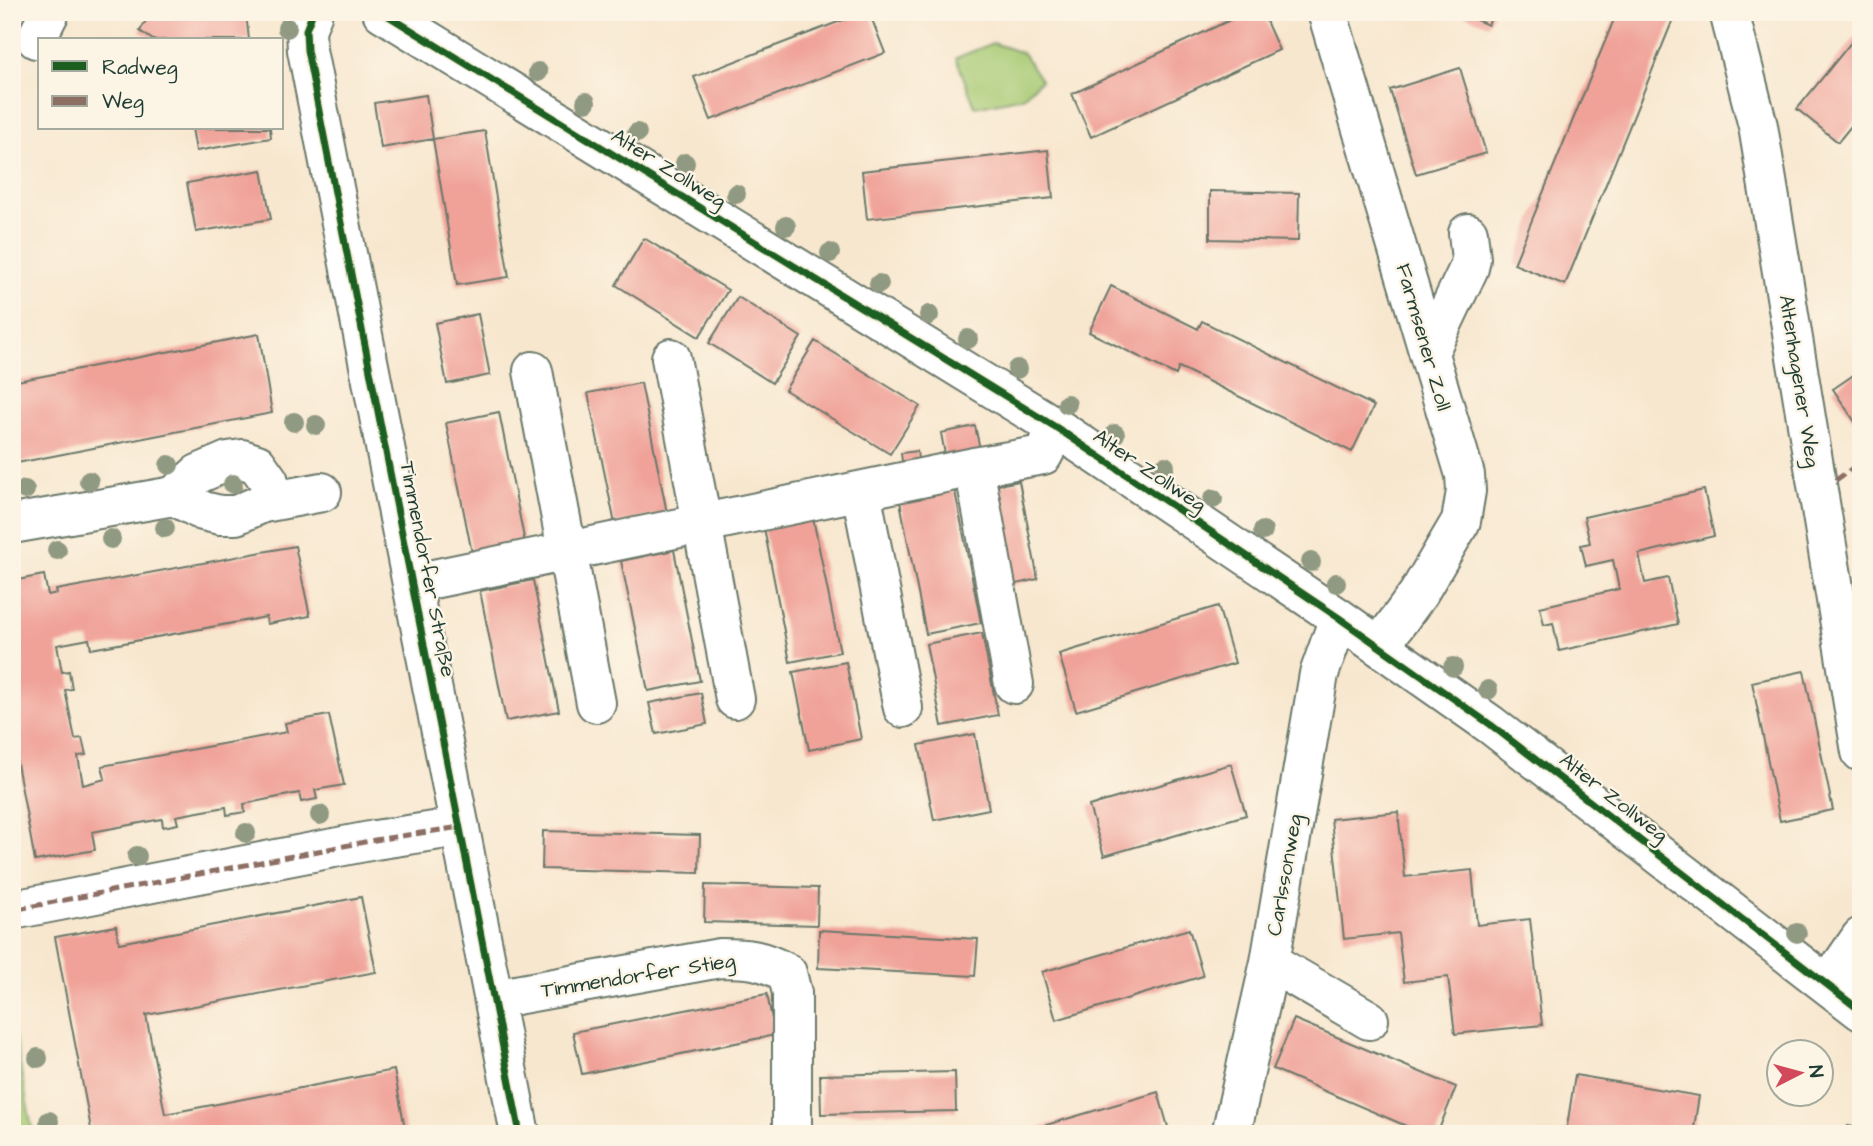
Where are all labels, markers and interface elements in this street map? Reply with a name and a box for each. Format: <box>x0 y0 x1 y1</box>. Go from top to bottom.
legend <box>38 38 284 130</box>
text: Radweg <box>102 53 178 84</box>
text: Weg <box>102 87 144 118</box>
street label: Alter Zollweg <box>605 122 732 217</box>
street label: Farmsener Zoll <box>1389 260 1458 414</box>
street label: Altenhagener Weg <box>1770 293 1827 470</box>
street label: Alter Zollweg <box>1086 422 1212 521</box>
street label: Timmendorfer Straße <box>392 459 463 680</box>
street label: Alter Zollweg <box>1552 746 1674 851</box>
street label: Carlssonweg <box>1260 812 1311 939</box>
street label: Timmendorfer Stieg <box>539 946 738 1007</box>
north arrow <box>1764 1038 1834 1108</box>
text: N <box>1801 1064 1829 1079</box>

